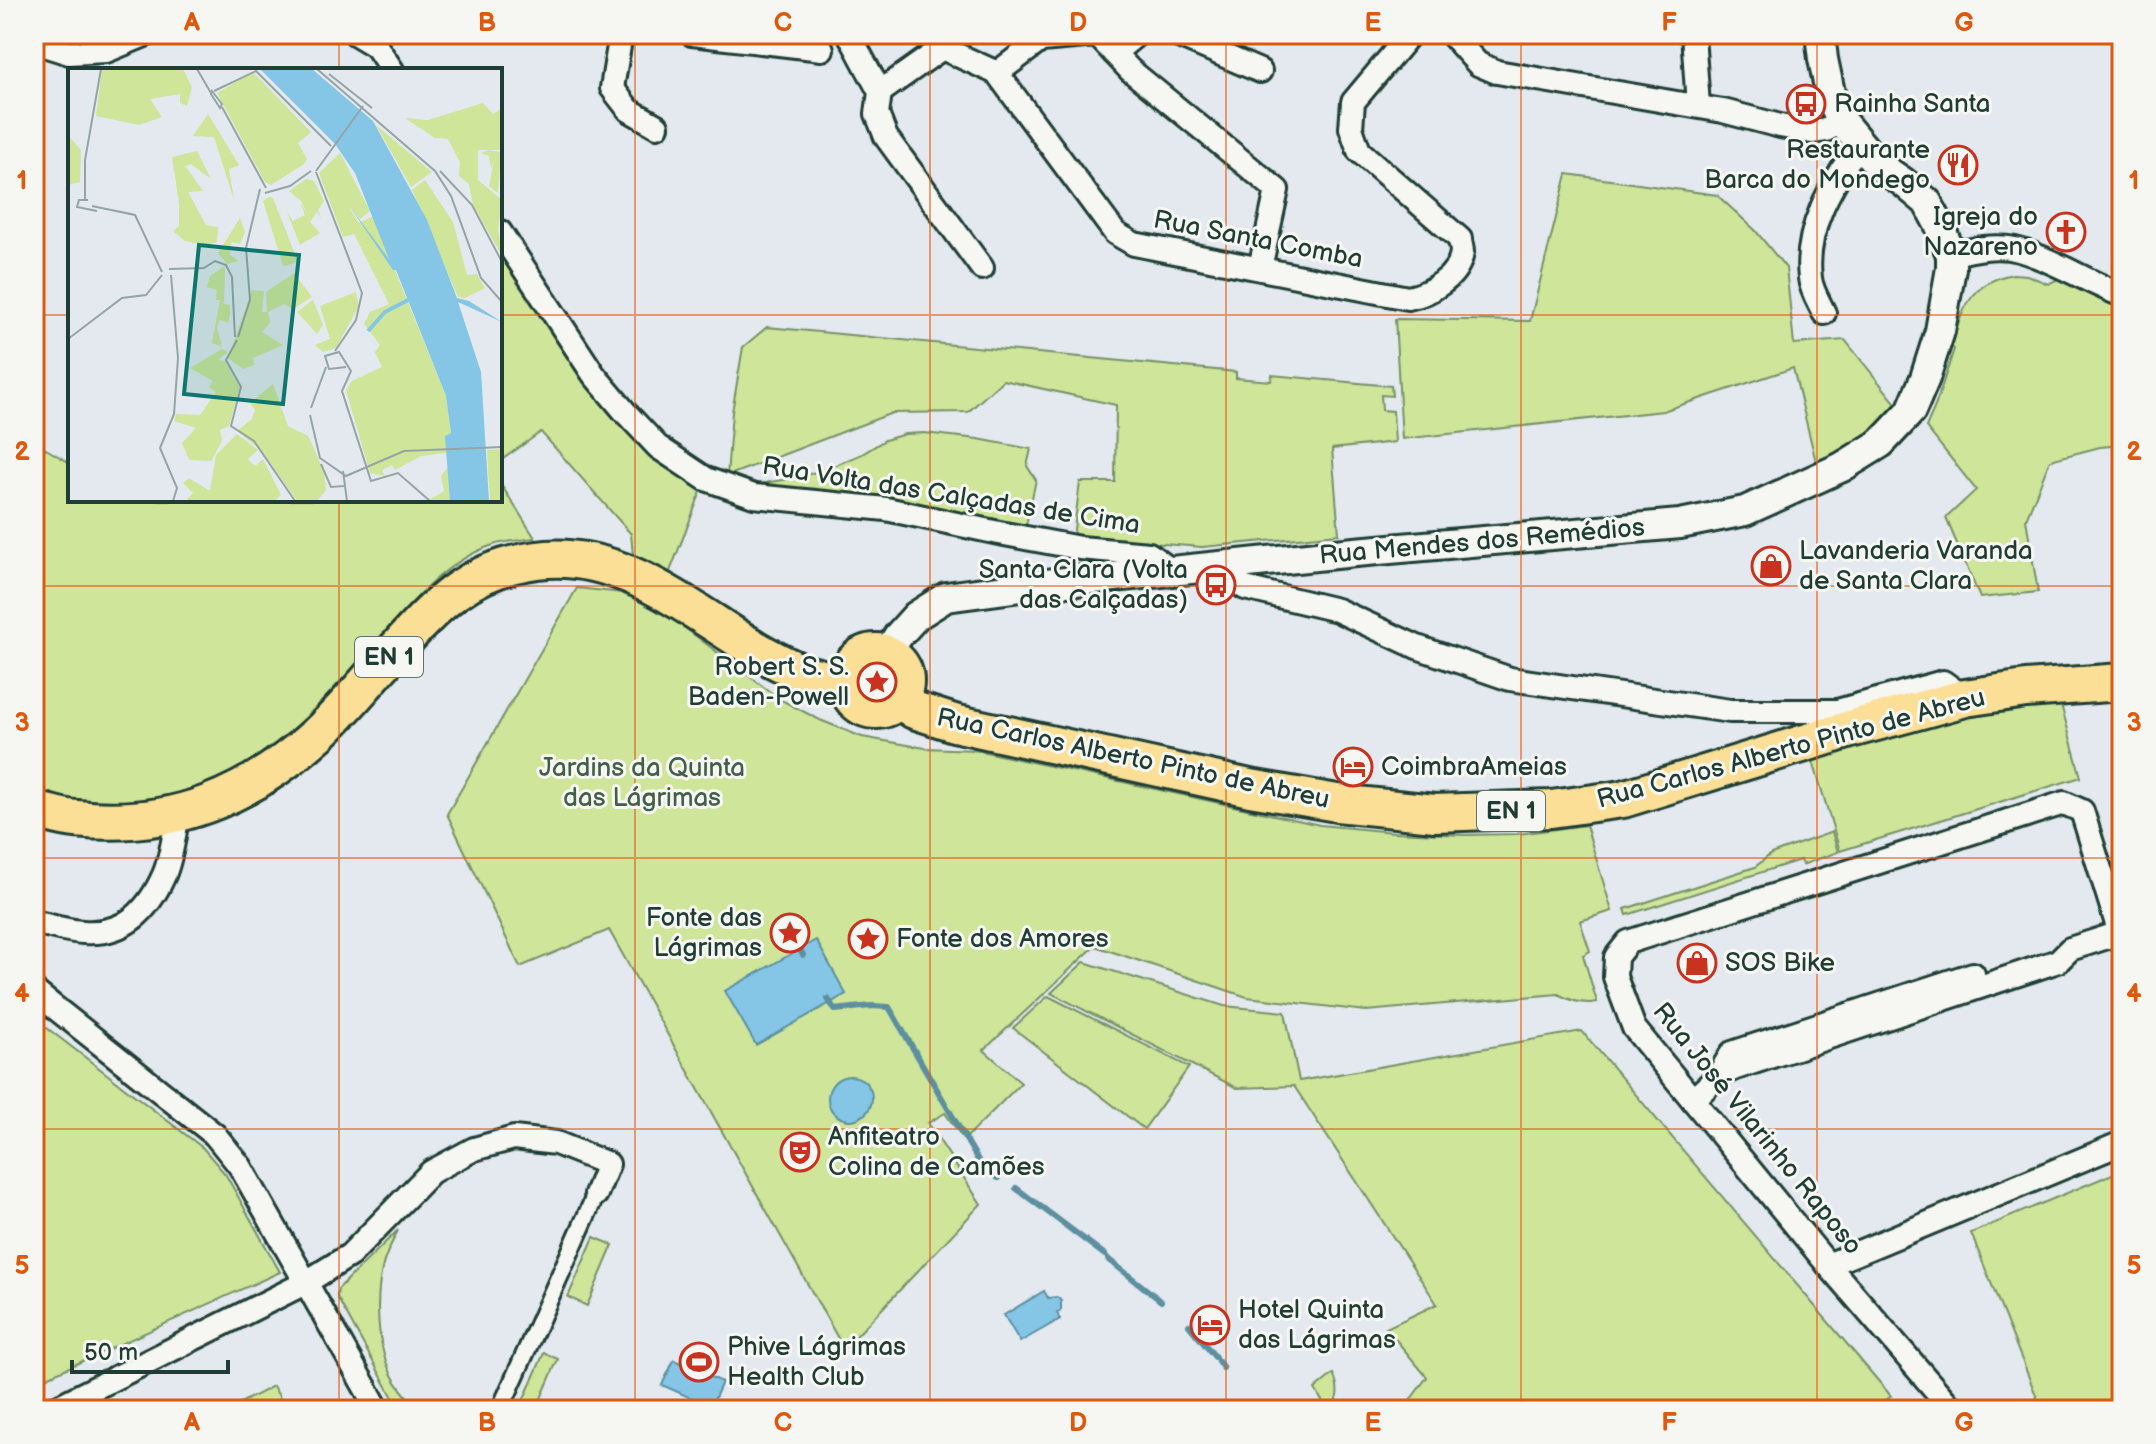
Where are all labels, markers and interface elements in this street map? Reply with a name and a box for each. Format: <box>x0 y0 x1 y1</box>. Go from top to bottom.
text: A <box>183 8 200 39</box>
text: B <box>478 8 496 39</box>
text: C <box>774 8 792 39</box>
text: D <box>1069 8 1087 39</box>
text: E <box>1365 8 1382 39</box>
text: F <box>1661 8 1677 39</box>
text: G <box>1954 8 1974 39</box>
inset map <box>68 68 502 502</box>
bus stop icon: Rainha Santa <box>1785 83 1827 125</box>
place label: Rainha Santa <box>1834 89 1991 120</box>
place label: Restaurante Barca do Mondego <box>1704 135 1930 196</box>
restaurant icon: Restaurante Barca do Mondego <box>1937 144 1979 186</box>
text: 1 <box>17 166 27 197</box>
text: 1 <box>2129 166 2139 197</box>
place label: Igreja do Nazareno <box>1923 202 2038 263</box>
street label: Rua Santa Comba <box>1151 205 1365 275</box>
church icon: Igreja do Nazareno <box>2045 211 2087 253</box>
text: 2 <box>14 437 30 468</box>
text: 2 <box>2126 437 2142 468</box>
street label: Rua Volta das Calçadas de Cima <box>760 451 1142 541</box>
street label: Rua Mendes dos Remédios <box>1318 512 1646 572</box>
place label: Lavanderia Varanda de Santa Clara <box>1799 536 2033 597</box>
shop icon: Lavanderia Varanda de Santa Clara <box>1750 545 1792 587</box>
place label: Santa Clara (Volta das Calçadas) <box>979 555 1188 616</box>
bus stop icon: Santa Clara (Volta das Calçadas) <box>1195 564 1237 606</box>
road number: EN 1 <box>355 637 423 677</box>
place label: Robert S. S. Baden-Powell <box>688 652 849 713</box>
place icon: Robert S. S. Baden-Powell <box>856 661 898 703</box>
street label: Rua Carlos Alberto Pinto de Abreu <box>1593 682 1989 816</box>
street label: Rua Carlos Alberto Pinto de Abreu <box>934 702 1332 816</box>
text: 3 <box>14 708 30 739</box>
text: 3 <box>2126 708 2142 739</box>
hotel icon: CoimbraAmeias <box>1332 746 1374 788</box>
place label: CoimbraAmeias <box>1381 752 1567 783</box>
park label: Jardins da Quinta das Lágrimas <box>539 753 745 814</box>
road number: EN 1 <box>1477 791 1545 831</box>
place label: Fonte das Lágrimas <box>646 903 762 964</box>
place icon: Fonte das Lágrimas <box>769 912 811 954</box>
place icon: Fonte dos Amores <box>847 918 889 960</box>
place label: Fonte dos Amores <box>896 924 1109 955</box>
shop icon: SOS Bike <box>1676 942 1718 984</box>
place label: SOS Bike <box>1725 948 1835 979</box>
text: 4 <box>14 979 30 1010</box>
text: 4 <box>2126 979 2142 1010</box>
street label: Rua José Vilarinho Raposo <box>1646 997 1868 1261</box>
place label: Anfiteatro Colina de Camões <box>828 1122 1045 1183</box>
theatre icon: Anfiteatro Colina de Camões <box>779 1131 821 1173</box>
text: 5 <box>14 1251 30 1282</box>
text: 5 <box>2126 1251 2142 1282</box>
place label: Hotel Quinta das Lágrimas <box>1238 1295 1396 1356</box>
hotel icon: Hotel Quinta das Lágrimas <box>1189 1304 1231 1346</box>
scale bar <box>72 1324 228 1374</box>
place label: Phive Lágrimas Health Club <box>727 1332 906 1393</box>
text: 50 m <box>84 1338 138 1367</box>
sports icon: Phive Lágrimas Health Club <box>678 1341 720 1383</box>
text: A <box>183 1408 200 1439</box>
text: B <box>478 1408 496 1439</box>
text: C <box>774 1408 792 1439</box>
text: D <box>1069 1408 1087 1439</box>
text: E <box>1365 1408 1382 1439</box>
text: F <box>1661 1408 1677 1439</box>
text: G <box>1954 1408 1974 1439</box>

